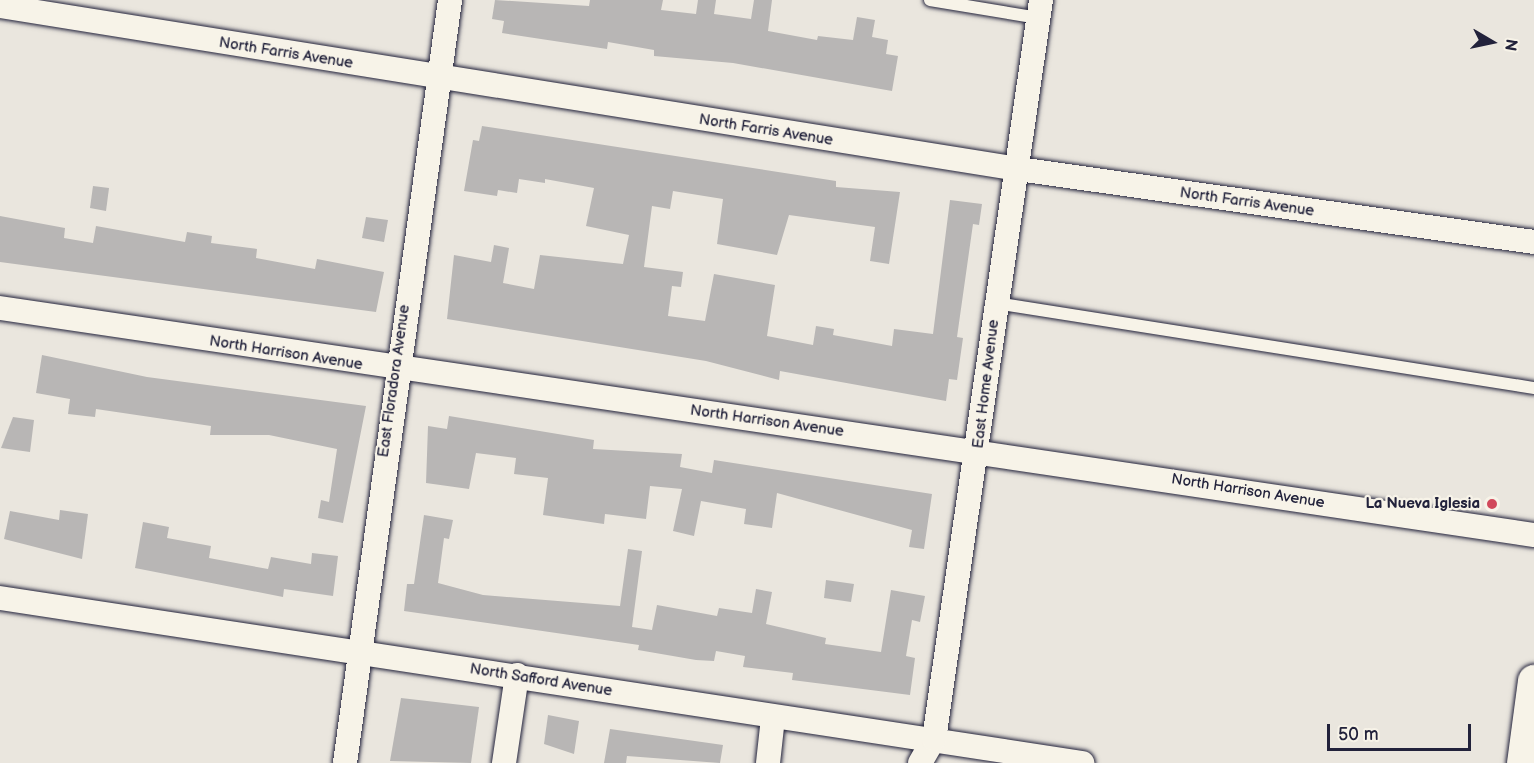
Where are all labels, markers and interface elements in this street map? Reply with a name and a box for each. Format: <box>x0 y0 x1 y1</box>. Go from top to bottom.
north arrow <box>1462 12 1522 72</box>
street label: North Farris Avenue <box>218 34 354 72</box>
text: N <box>1500 37 1521 52</box>
street label: North Farris Avenue <box>698 111 834 149</box>
street label: North Farris Avenue <box>1179 184 1315 220</box>
street label: East Floradora Avenue <box>374 304 414 458</box>
street label: East Home Avenue <box>969 319 1003 449</box>
street label: North Harrison Avenue <box>208 332 364 374</box>
street label: North Harrison Avenue <box>689 401 845 441</box>
street label: North Harrison Avenue <box>1170 470 1326 512</box>
place label: La Nueva Iglesia <box>1365 495 1480 513</box>
marker: La Nueva Iglesia <box>1485 497 1499 511</box>
street label: North Safford Avenue <box>468 660 614 700</box>
scale bar <box>1330 712 1474 750</box>
text: 50 m <box>1338 724 1379 745</box>

